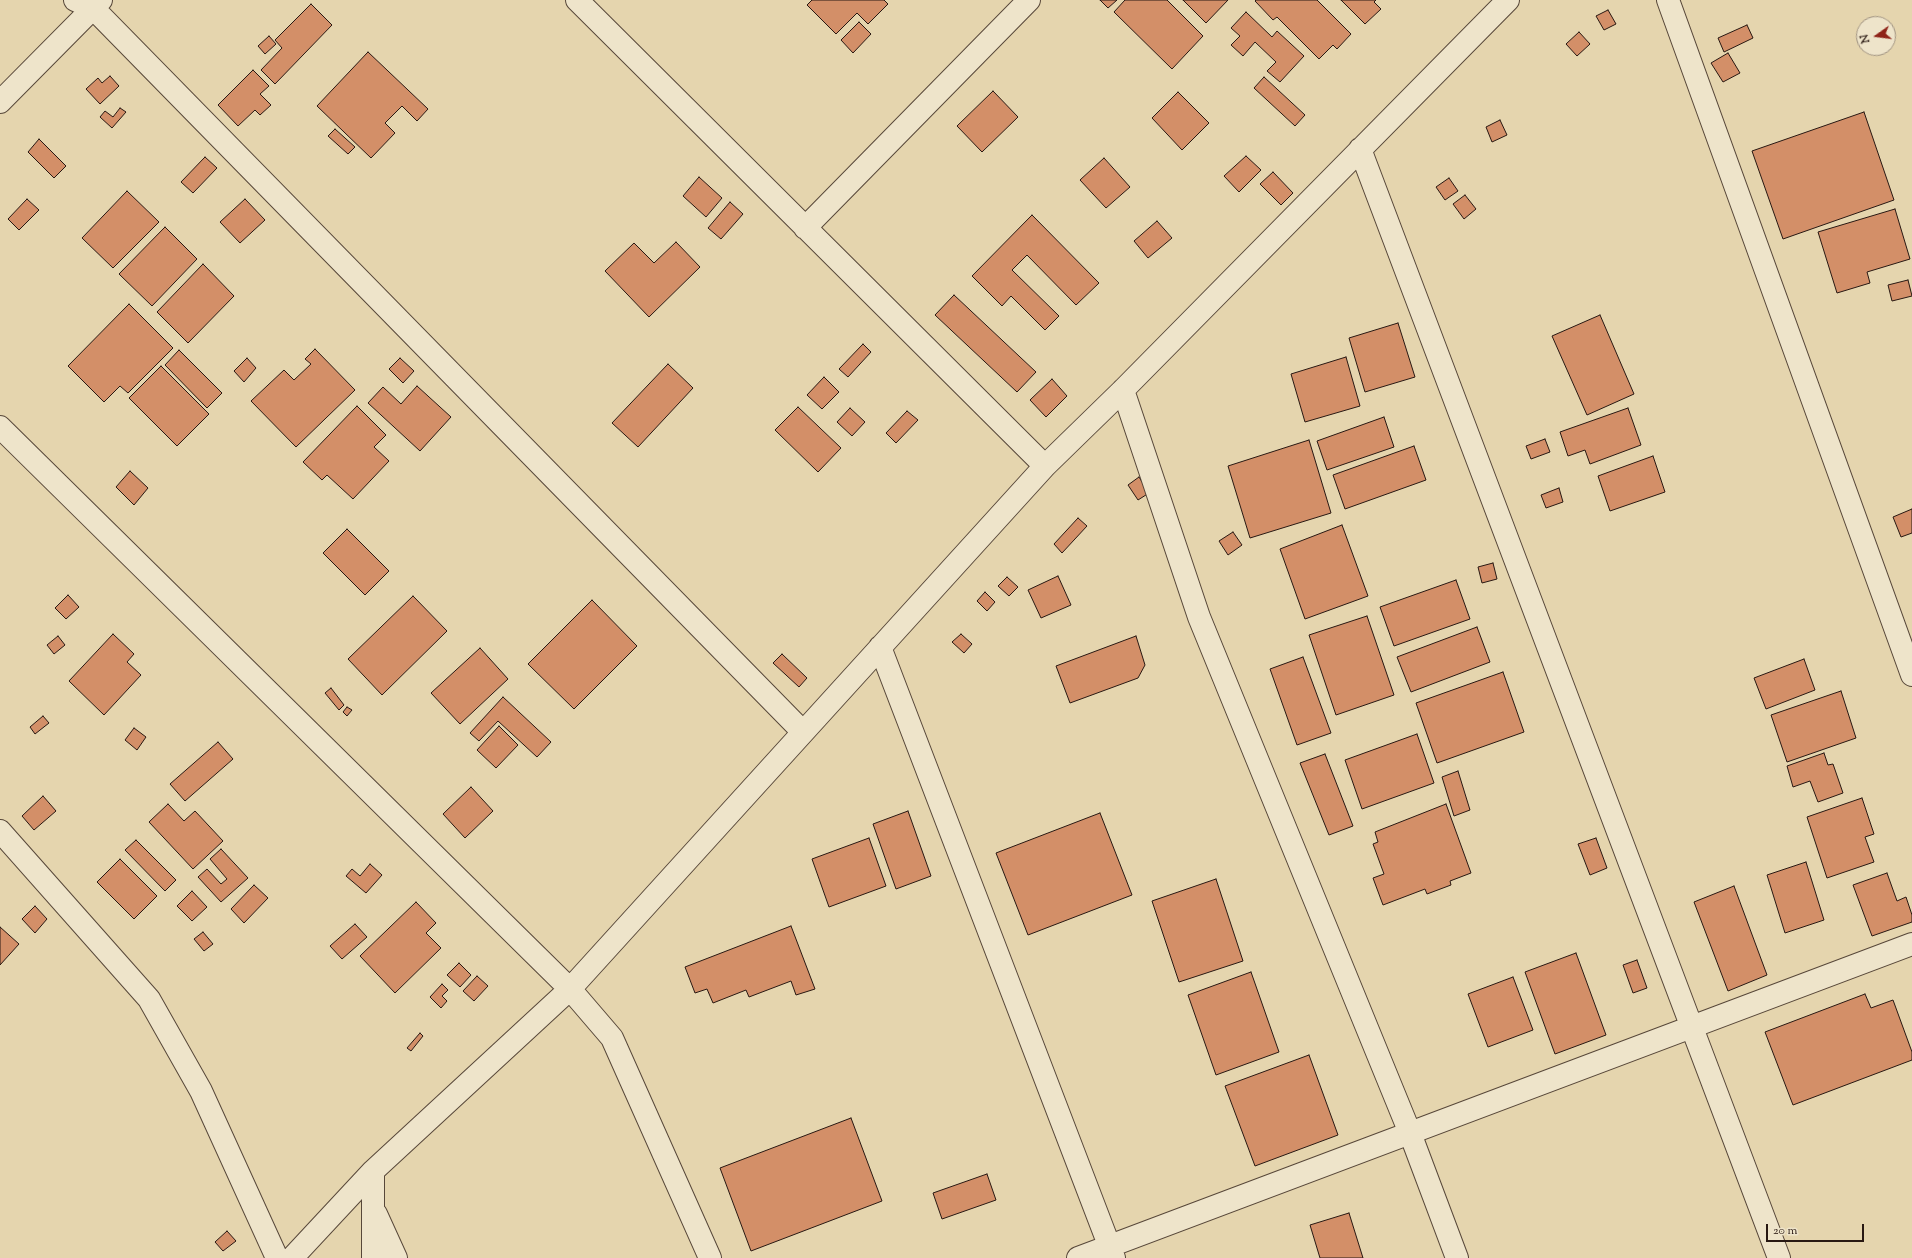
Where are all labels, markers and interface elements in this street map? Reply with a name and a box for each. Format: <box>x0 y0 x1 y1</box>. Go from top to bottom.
north arrow <box>1856 16 1896 56</box>
text: N <box>1857 32 1874 45</box>
scale bar <box>1768 1216 1866 1242</box>
text: 20 m <box>1773 1222 1797 1240</box>

